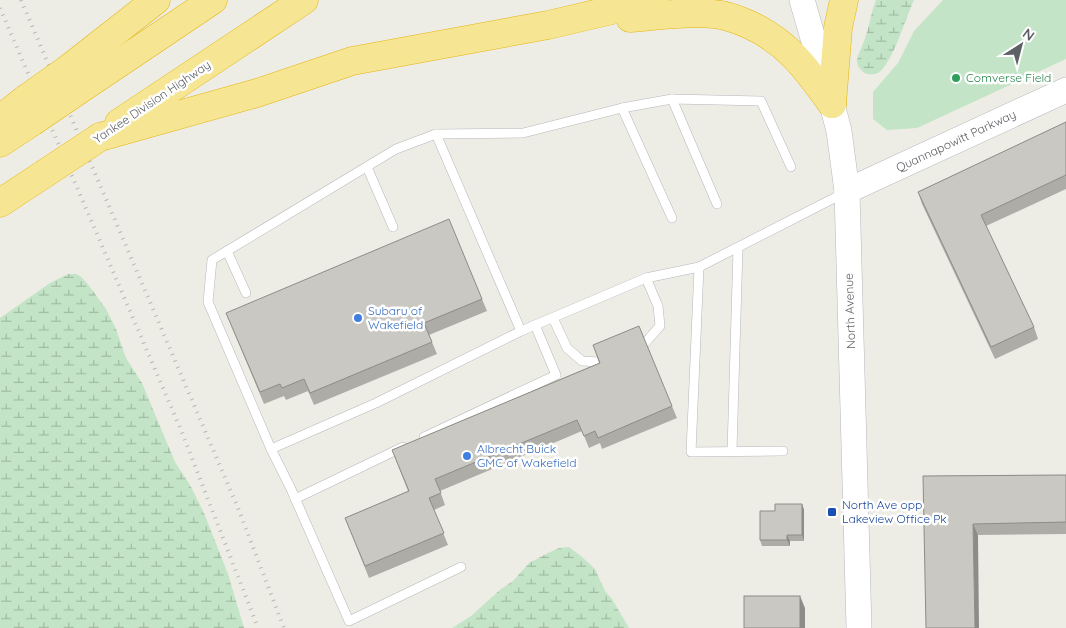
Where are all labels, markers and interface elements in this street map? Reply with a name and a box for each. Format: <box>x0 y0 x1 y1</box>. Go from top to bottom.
north arrow <box>996 20 1046 70</box>
text: N <box>1019 24 1038 45</box>
street label: Yankee Division Highway <box>90 57 213 146</box>
place label: Comverse Field <box>966 70 1051 85</box>
marker: Comverse Field <box>950 72 962 84</box>
street label: Quannapowitt Parkway <box>893 106 1018 175</box>
street label: North Avenue <box>841 273 858 349</box>
place label: Subaru of Wakefield <box>368 303 423 332</box>
marker: Subaru of Wakefield <box>352 312 364 324</box>
place label: Albrecht Buick GMC of Wakefield <box>477 441 576 470</box>
marker: Albrecht Buick GMC of Wakefield <box>461 450 473 462</box>
place label: North Ave opp Lakeview Office Pk <box>842 497 947 526</box>
marker: North Ave opp Lakeview Office Pk <box>826 506 838 518</box>

